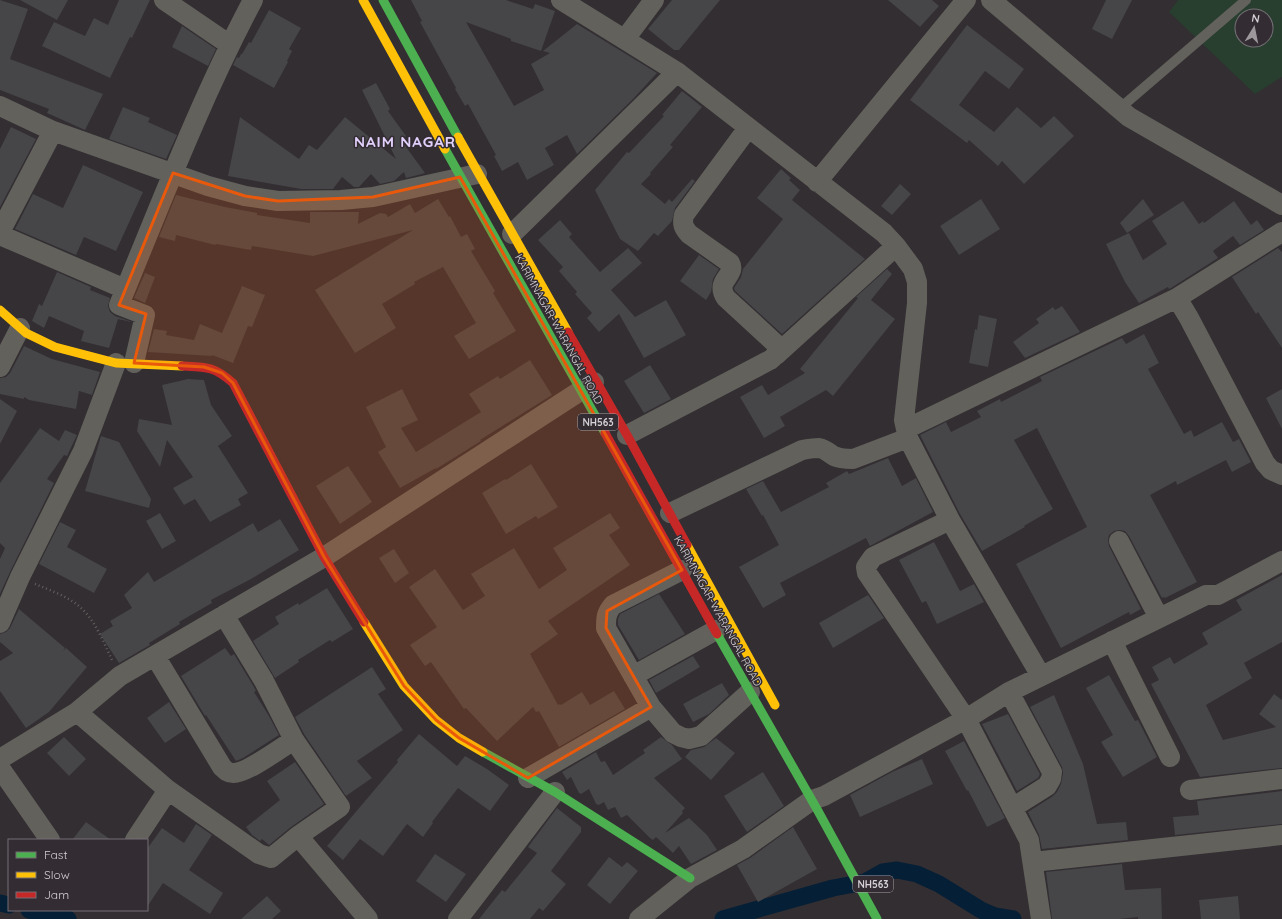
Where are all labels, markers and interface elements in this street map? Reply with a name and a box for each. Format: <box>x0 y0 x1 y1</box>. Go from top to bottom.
north arrow <box>1234 8 1274 48</box>
text: N <box>1251 11 1261 26</box>
district label: NAIM NAGAR <box>354 132 456 151</box>
street label: KARIMNAGAR-WARANGAL ROAD <box>512 251 606 407</box>
road number: NH563 <box>578 414 618 430</box>
street label: KARIMNAGAR-WARANGAL ROAD <box>671 533 765 689</box>
legend <box>8 839 148 911</box>
text: Fast <box>44 847 68 862</box>
text: Slow <box>44 867 70 882</box>
road number: NH563 <box>853 876 893 892</box>
text: Jam <box>44 887 69 902</box>

